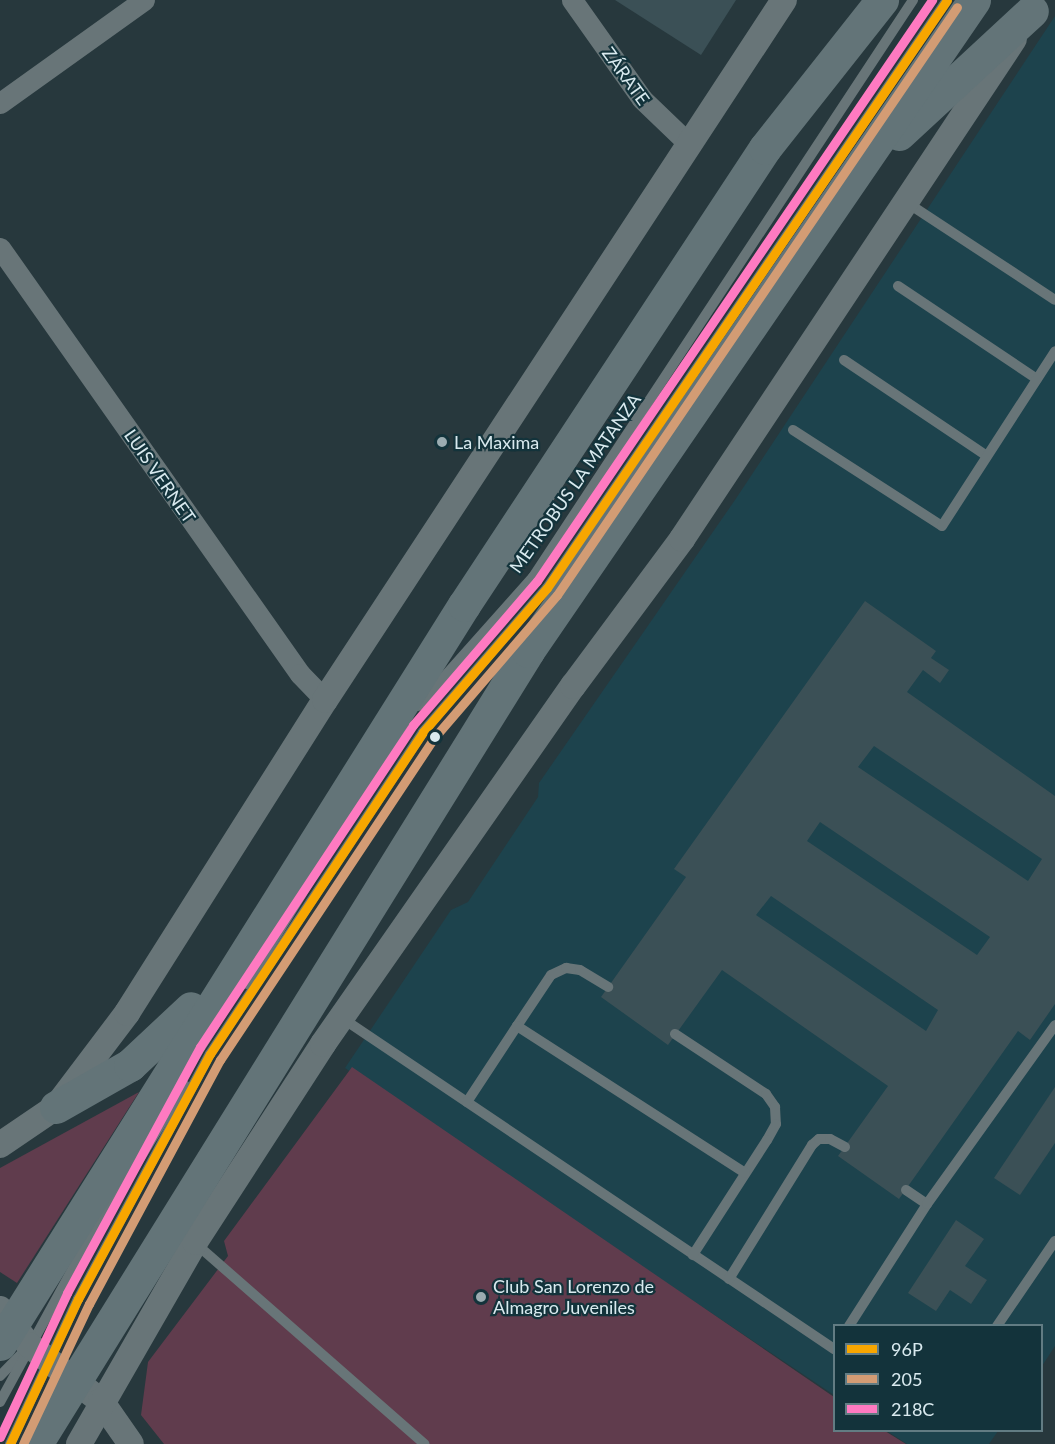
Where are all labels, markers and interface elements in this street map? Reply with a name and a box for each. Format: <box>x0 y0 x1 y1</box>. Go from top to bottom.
street label: ZÁRATE <box>598 43 654 109</box>
street label: METROBUS LA MATANZA <box>505 389 645 577</box>
street label: LUIS VERNET <box>120 425 200 527</box>
place label: La Maxima <box>454 431 539 453</box>
marker: La Maxima <box>435 435 449 449</box>
unlabelled marker <box>429 731 441 743</box>
place label: Club San Lorenzo de Almagro Juveniles <box>493 1276 654 1318</box>
marker: Club San Lorenzo de Almagro Juveniles <box>474 1290 488 1304</box>
legend <box>833 1324 1043 1432</box>
text: 96P <box>891 1338 923 1360</box>
text: 205 <box>891 1368 922 1390</box>
text: 218C <box>891 1398 934 1420</box>

